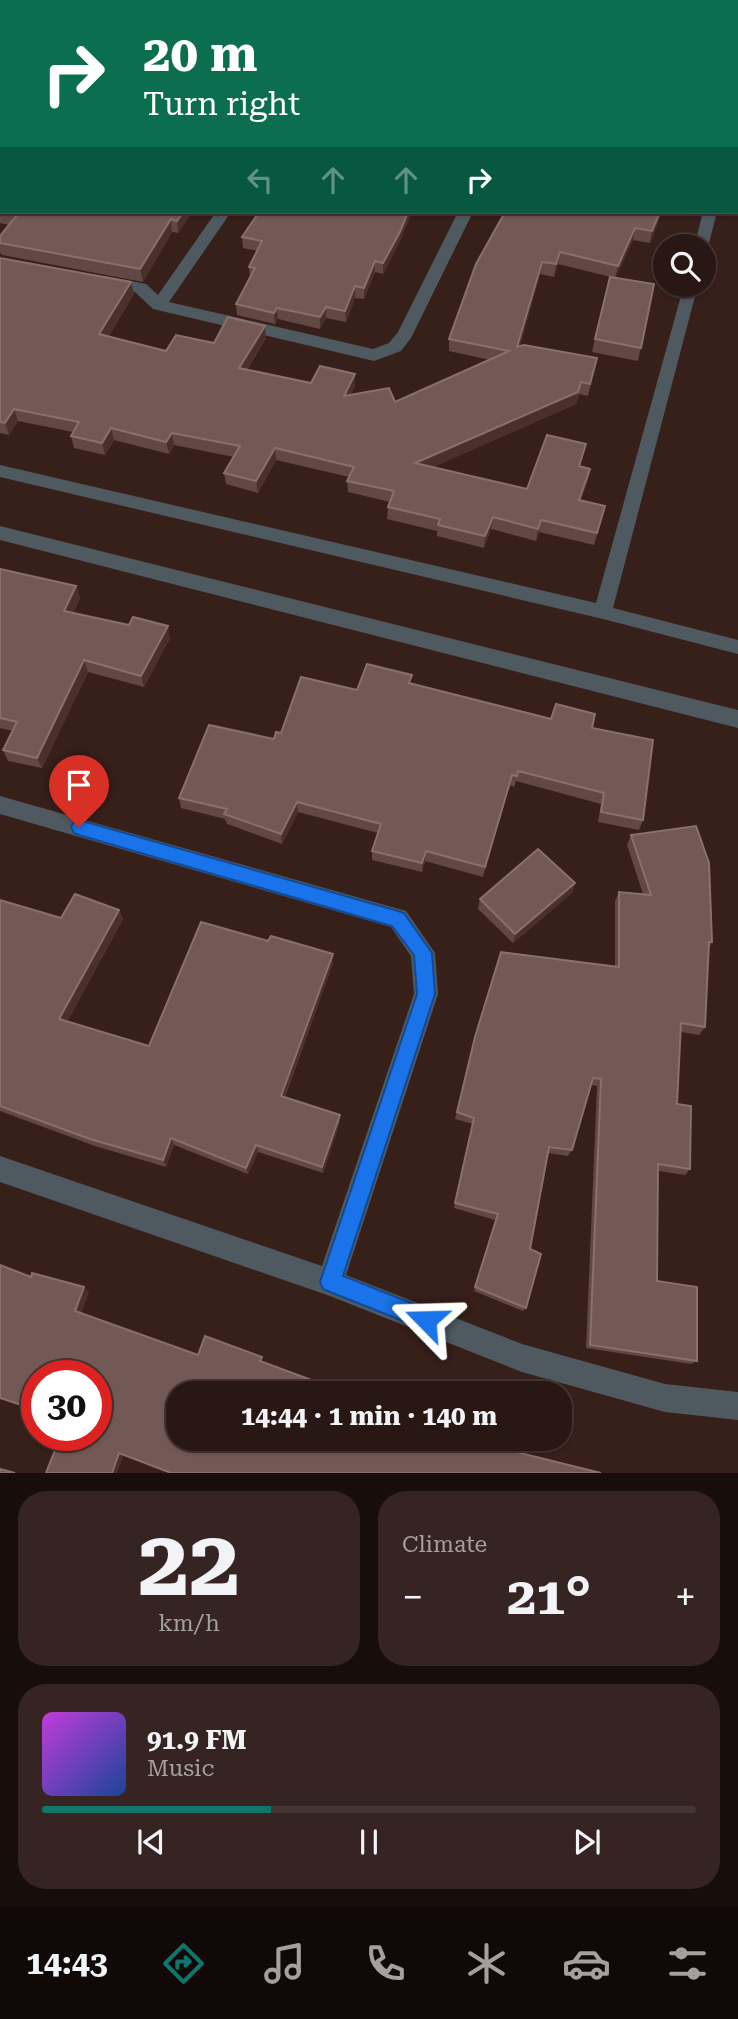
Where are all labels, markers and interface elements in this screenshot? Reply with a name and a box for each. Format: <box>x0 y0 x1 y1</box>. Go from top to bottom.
text: 20 m <box>143 26 258 83</box>
icon: right <box>28 28 119 119</box>
text: Turn right <box>143 85 300 123</box>
icon: left <box>241 161 279 199</box>
icon: ahead <box>314 161 352 199</box>
icon: ahead <box>387 161 425 199</box>
icon: right <box>460 161 498 199</box>
map controls <box>653 234 716 297</box>
button: search <box>653 234 716 297</box>
pin <box>49 755 109 827</box>
icon: arrive <box>60 766 98 804</box>
position arrow <box>389 1283 463 1357</box>
speed limit sign: 30 <box>21 1360 112 1451</box>
text: 14:44 · 1 min · 140 m <box>241 1401 497 1431</box>
text: 22 <box>138 1511 240 1617</box>
text: Climate <box>402 1531 487 1558</box>
text: 21° <box>507 1566 591 1627</box>
text: − <box>402 1575 423 1619</box>
text: + <box>675 1575 696 1619</box>
text: km/h <box>158 1610 220 1637</box>
text: 91.9 FM <box>147 1725 247 1755</box>
text: Music <box>147 1755 214 1782</box>
icon: previous <box>132 1823 170 1861</box>
icon: pause <box>350 1823 388 1861</box>
icon: next <box>568 1823 606 1861</box>
icon: directions <box>159 1939 208 1988</box>
icon: music <box>260 1939 309 1988</box>
icon: phone <box>361 1939 410 1988</box>
icon: climate <box>462 1939 511 1988</box>
icon: car <box>562 1939 611 1988</box>
icon: filters <box>663 1939 712 1988</box>
text: 14:43 <box>26 1944 108 1982</box>

